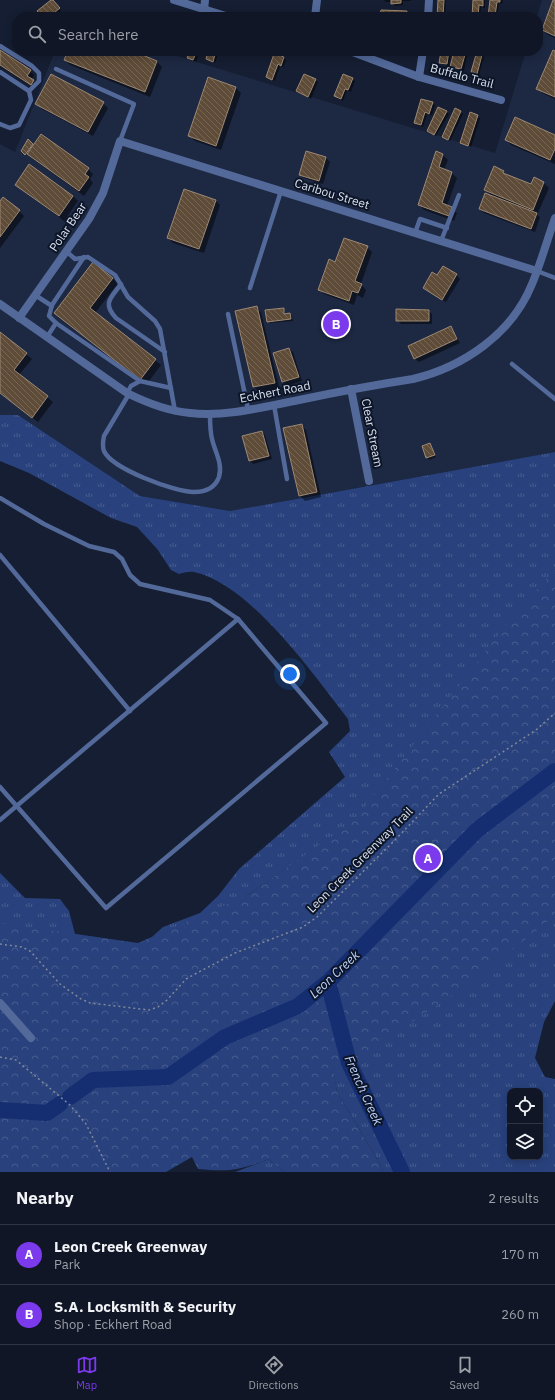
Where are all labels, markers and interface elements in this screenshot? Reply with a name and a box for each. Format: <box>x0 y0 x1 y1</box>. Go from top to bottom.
search box <box>12 12 543 56</box>
icon: search <box>26 23 48 45</box>
text: Search here <box>58 25 138 44</box>
street label: Buffalo Trail <box>429 60 495 91</box>
street label: Caribou Street <box>293 175 371 212</box>
street label: Polar Bear <box>46 199 90 254</box>
pin: B <box>323 309 349 339</box>
street label: Eckhert Road <box>238 377 312 406</box>
street label: Clear Stream <box>358 397 387 469</box>
your location <box>280 664 300 684</box>
street label: Leon Creek Greenway Trail <box>304 804 416 916</box>
pin: A <box>415 843 441 873</box>
water label: Leon Creek <box>306 947 363 1002</box>
water label: French Creek <box>341 1053 387 1128</box>
map controls <box>507 1088 543 1160</box>
button: locate <box>507 1088 543 1124</box>
button: layers <box>507 1124 543 1160</box>
text: Nearby <box>16 1187 74 1209</box>
text: 2 results <box>488 1190 539 1207</box>
text: Leon Creek Greenway <box>54 1237 207 1256</box>
text: A <box>25 1246 33 1263</box>
text: 170 m <box>501 1246 539 1263</box>
text: Park <box>54 1256 80 1273</box>
text: S.A. Locksmith & Security <box>54 1297 236 1316</box>
text: B <box>25 1306 33 1323</box>
text: 260 m <box>501 1306 539 1323</box>
text: Shop · Eckhert Road <box>54 1316 172 1333</box>
tab: Map <box>76 1354 98 1392</box>
tab: Directions <box>249 1354 299 1392</box>
tab: Saved <box>450 1354 479 1392</box>

